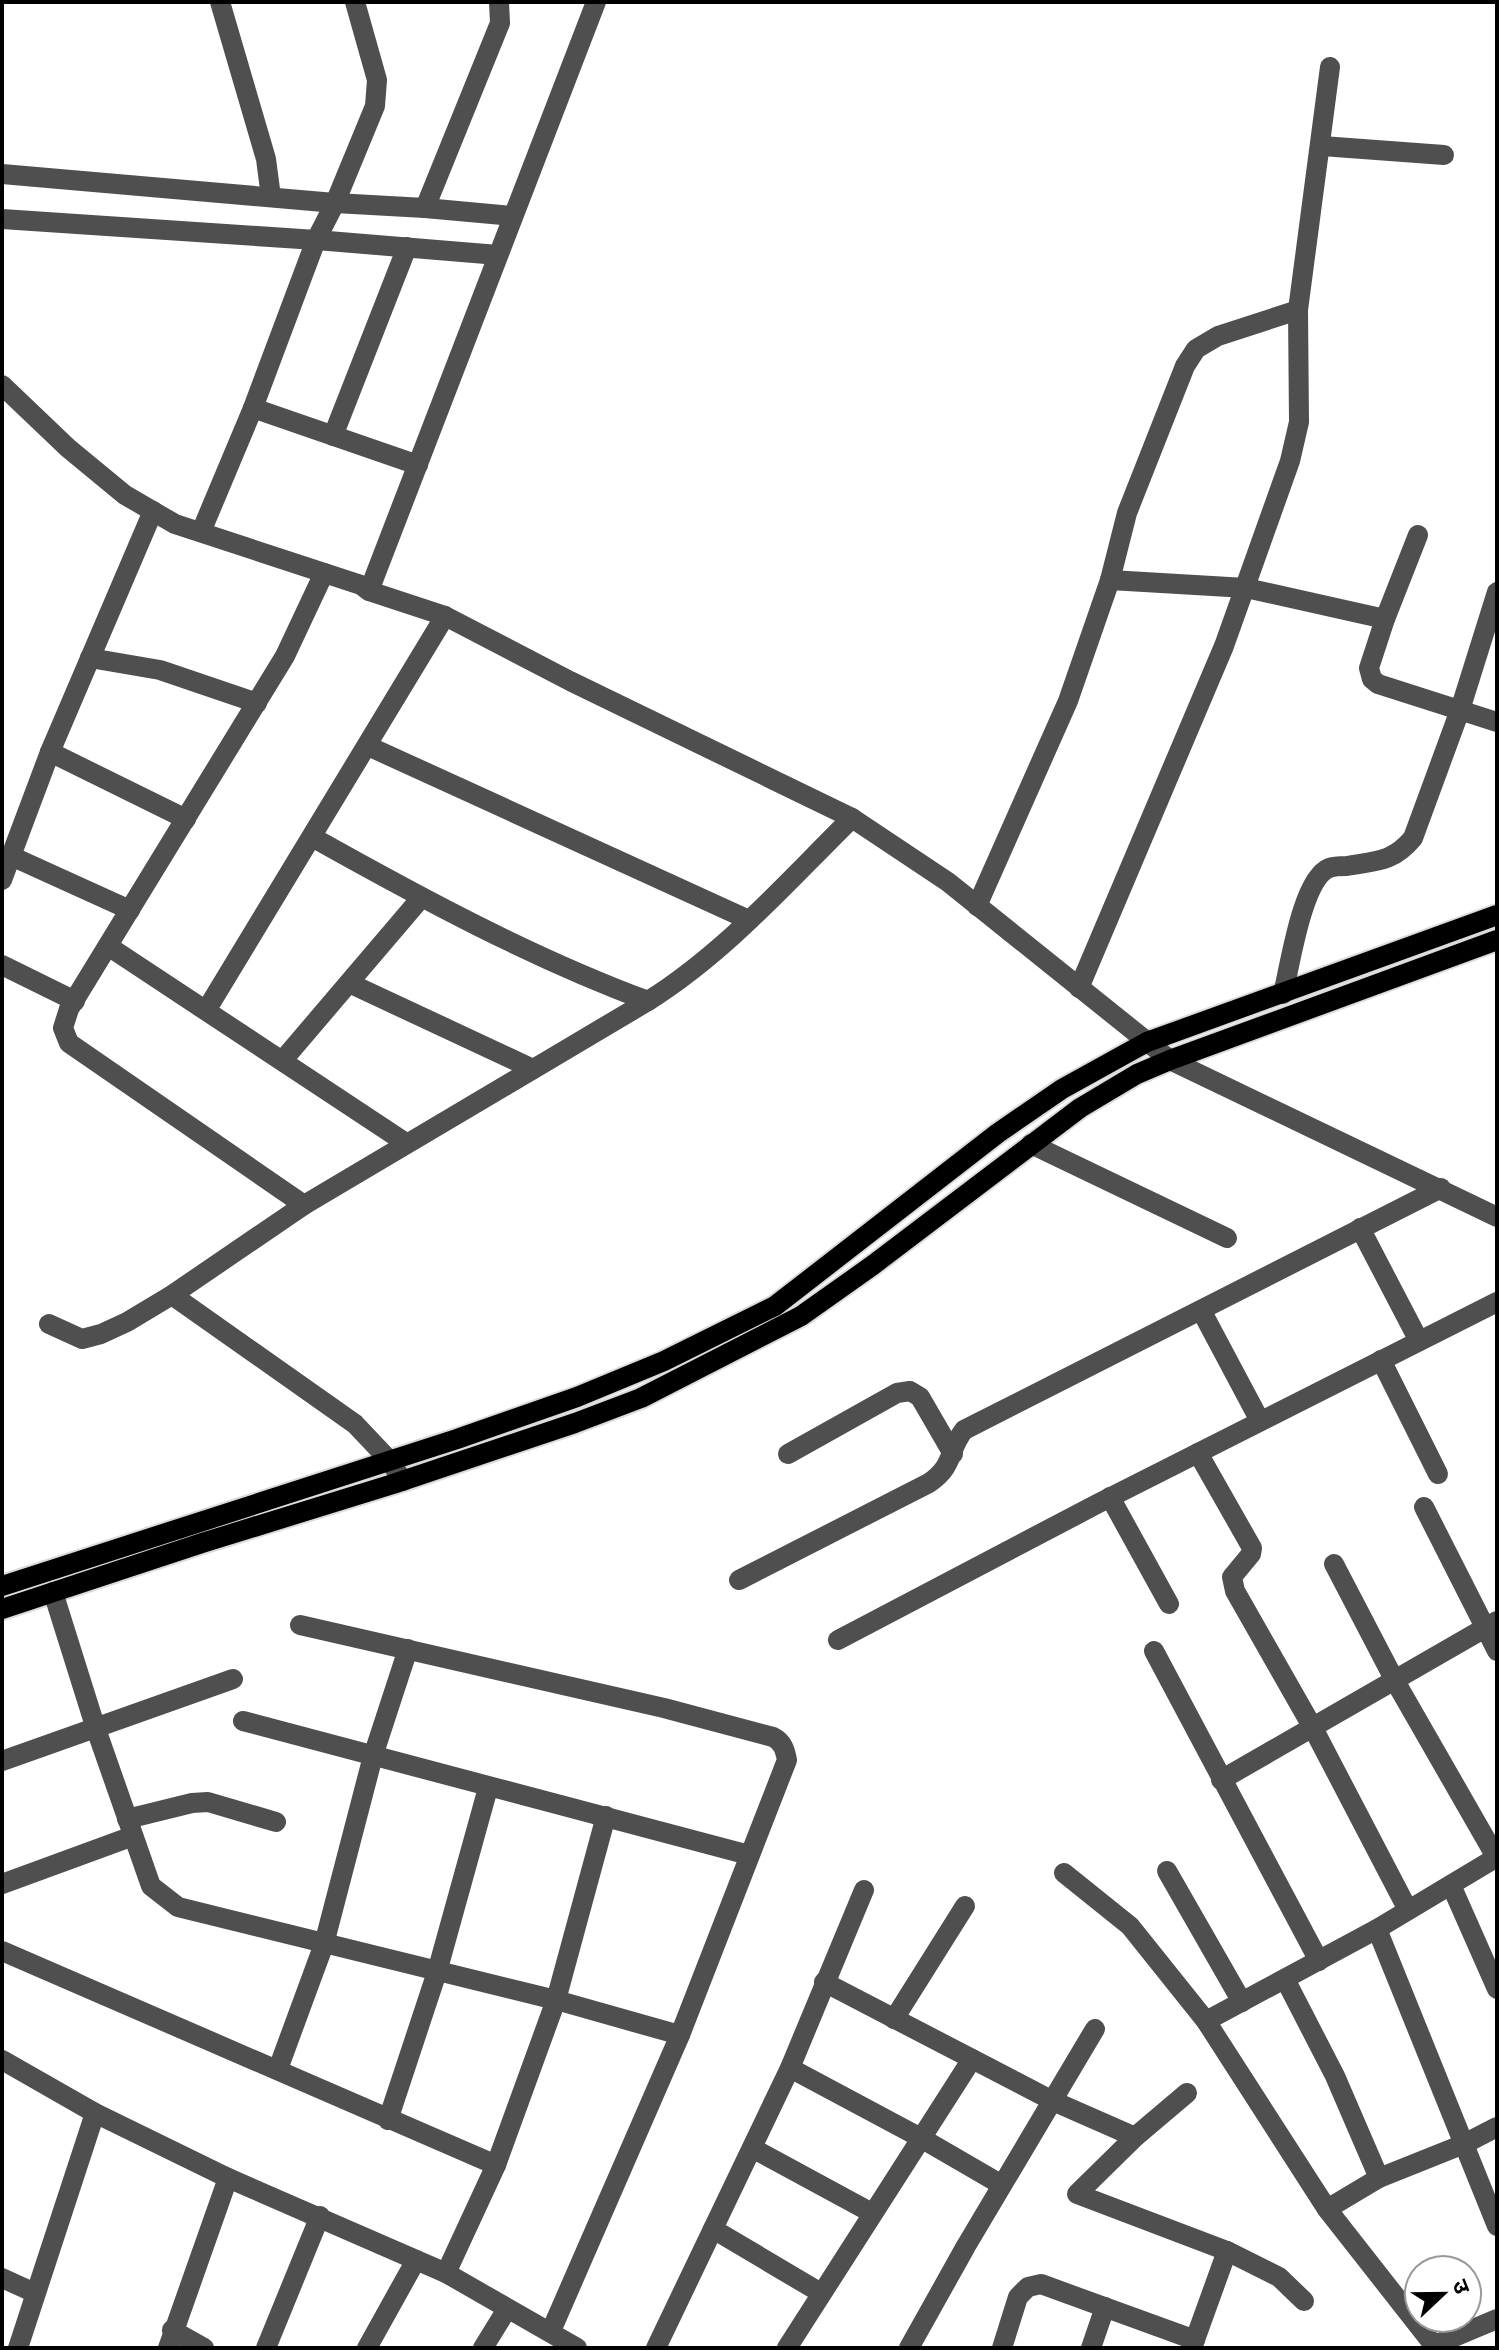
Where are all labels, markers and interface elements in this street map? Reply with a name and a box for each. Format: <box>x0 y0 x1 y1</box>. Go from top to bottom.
north arrow <box>1403 2254 1483 2334</box>
text: उ <box>1445 2275 1478 2299</box>

